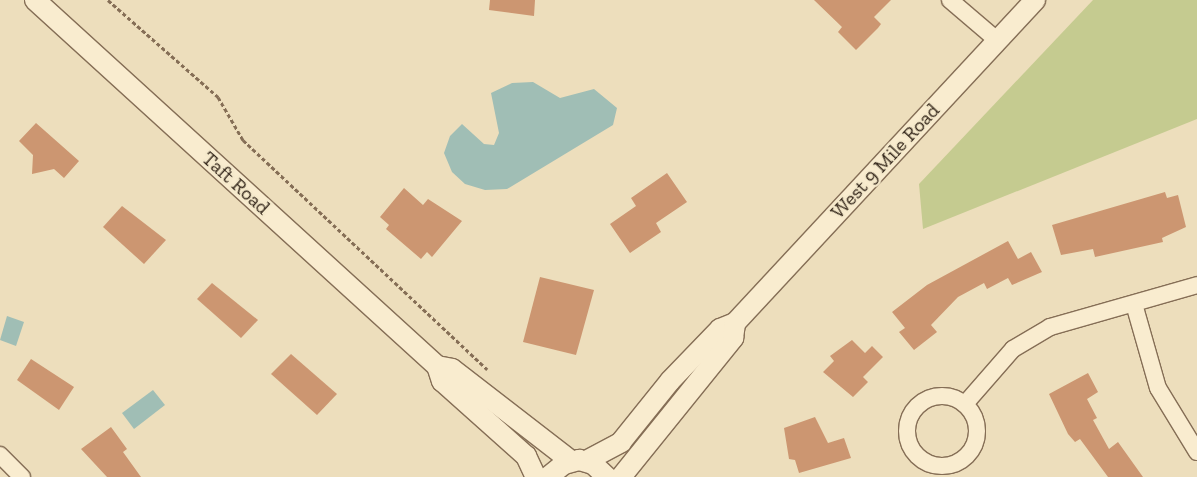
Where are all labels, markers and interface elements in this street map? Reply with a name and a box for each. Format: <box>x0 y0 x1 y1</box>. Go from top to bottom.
street label: West 9 Mile Road <box>826 98 944 224</box>
street label: Taft Road <box>197 146 275 220</box>

